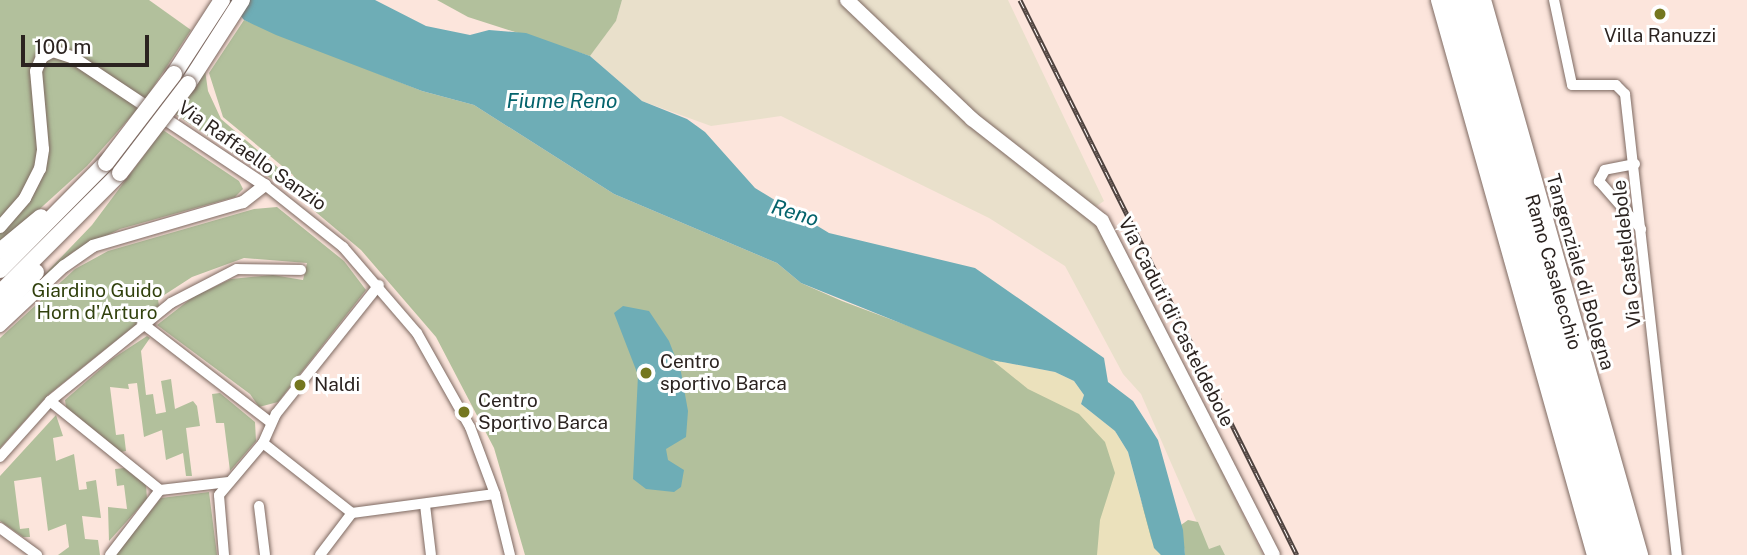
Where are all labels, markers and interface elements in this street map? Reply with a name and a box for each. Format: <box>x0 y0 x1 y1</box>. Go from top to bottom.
marker: Villa Ranuzzi <box>1652 6 1668 22</box>
scale bar <box>24 21 152 65</box>
place label: Villa Ranuzzi <box>1604 25 1716 47</box>
text: 100 m <box>34 34 91 59</box>
water label: Fiume Reno <box>507 88 617 114</box>
street label: Via Raffaello Sanzio <box>173 96 331 216</box>
street label: Tangenziale di Bologna <box>1541 171 1619 373</box>
street label: Via Casteldebole <box>1608 179 1646 329</box>
street label: Ramo Casalecchio <box>1520 191 1586 353</box>
water label: Reno <box>768 194 822 232</box>
street label: Via Caduti di Casteldebole <box>1113 213 1239 431</box>
park label: Giardino Guido Horn d'Arturo <box>32 280 162 324</box>
place label: Centro sportivo Barca <box>660 351 787 395</box>
marker: Centro sportivo Barca <box>638 365 654 381</box>
place label: Naldi <box>314 374 360 396</box>
marker: Naldi <box>292 377 308 393</box>
place label: Centro Sportivo Barca <box>478 390 608 434</box>
marker: Centro Sportivo Barca <box>456 404 472 420</box>

